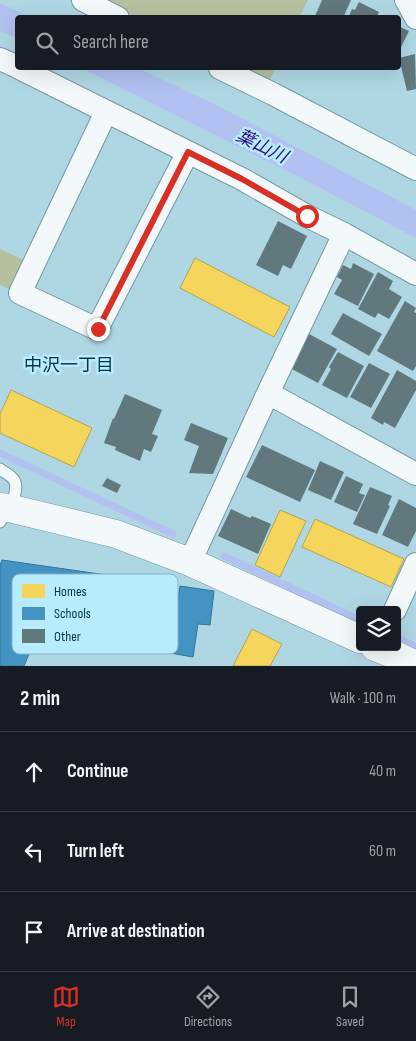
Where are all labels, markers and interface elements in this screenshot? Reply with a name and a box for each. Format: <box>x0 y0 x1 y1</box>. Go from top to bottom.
search box <box>15 15 401 70</box>
icon: search <box>33 29 61 57</box>
text: Search here <box>73 31 149 54</box>
water label: 葉山川 <box>233 125 292 169</box>
route start <box>296 205 319 228</box>
route end <box>87 318 110 341</box>
district label: 中沢一丁目 <box>24 355 114 376</box>
legend <box>12 574 178 654</box>
text: Homes <box>54 583 87 600</box>
text: Schools <box>54 605 91 622</box>
map controls <box>356 606 401 651</box>
button: layers <box>356 606 401 651</box>
text: Other <box>54 628 81 645</box>
text: 2 min <box>20 686 60 711</box>
text: Walk · 100 m <box>330 689 396 708</box>
icon: ahead <box>20 758 48 786</box>
text: Continue <box>67 760 128 783</box>
text: 40 m <box>369 762 396 781</box>
icon: left <box>20 838 48 866</box>
text: Turn left <box>67 840 124 863</box>
text: 60 m <box>369 842 396 861</box>
icon: arrive <box>20 918 48 946</box>
text: Arrive at destination <box>67 920 205 943</box>
tab: Map <box>52 983 80 1030</box>
tab: Directions <box>184 983 232 1030</box>
tab: Saved <box>336 983 364 1030</box>

